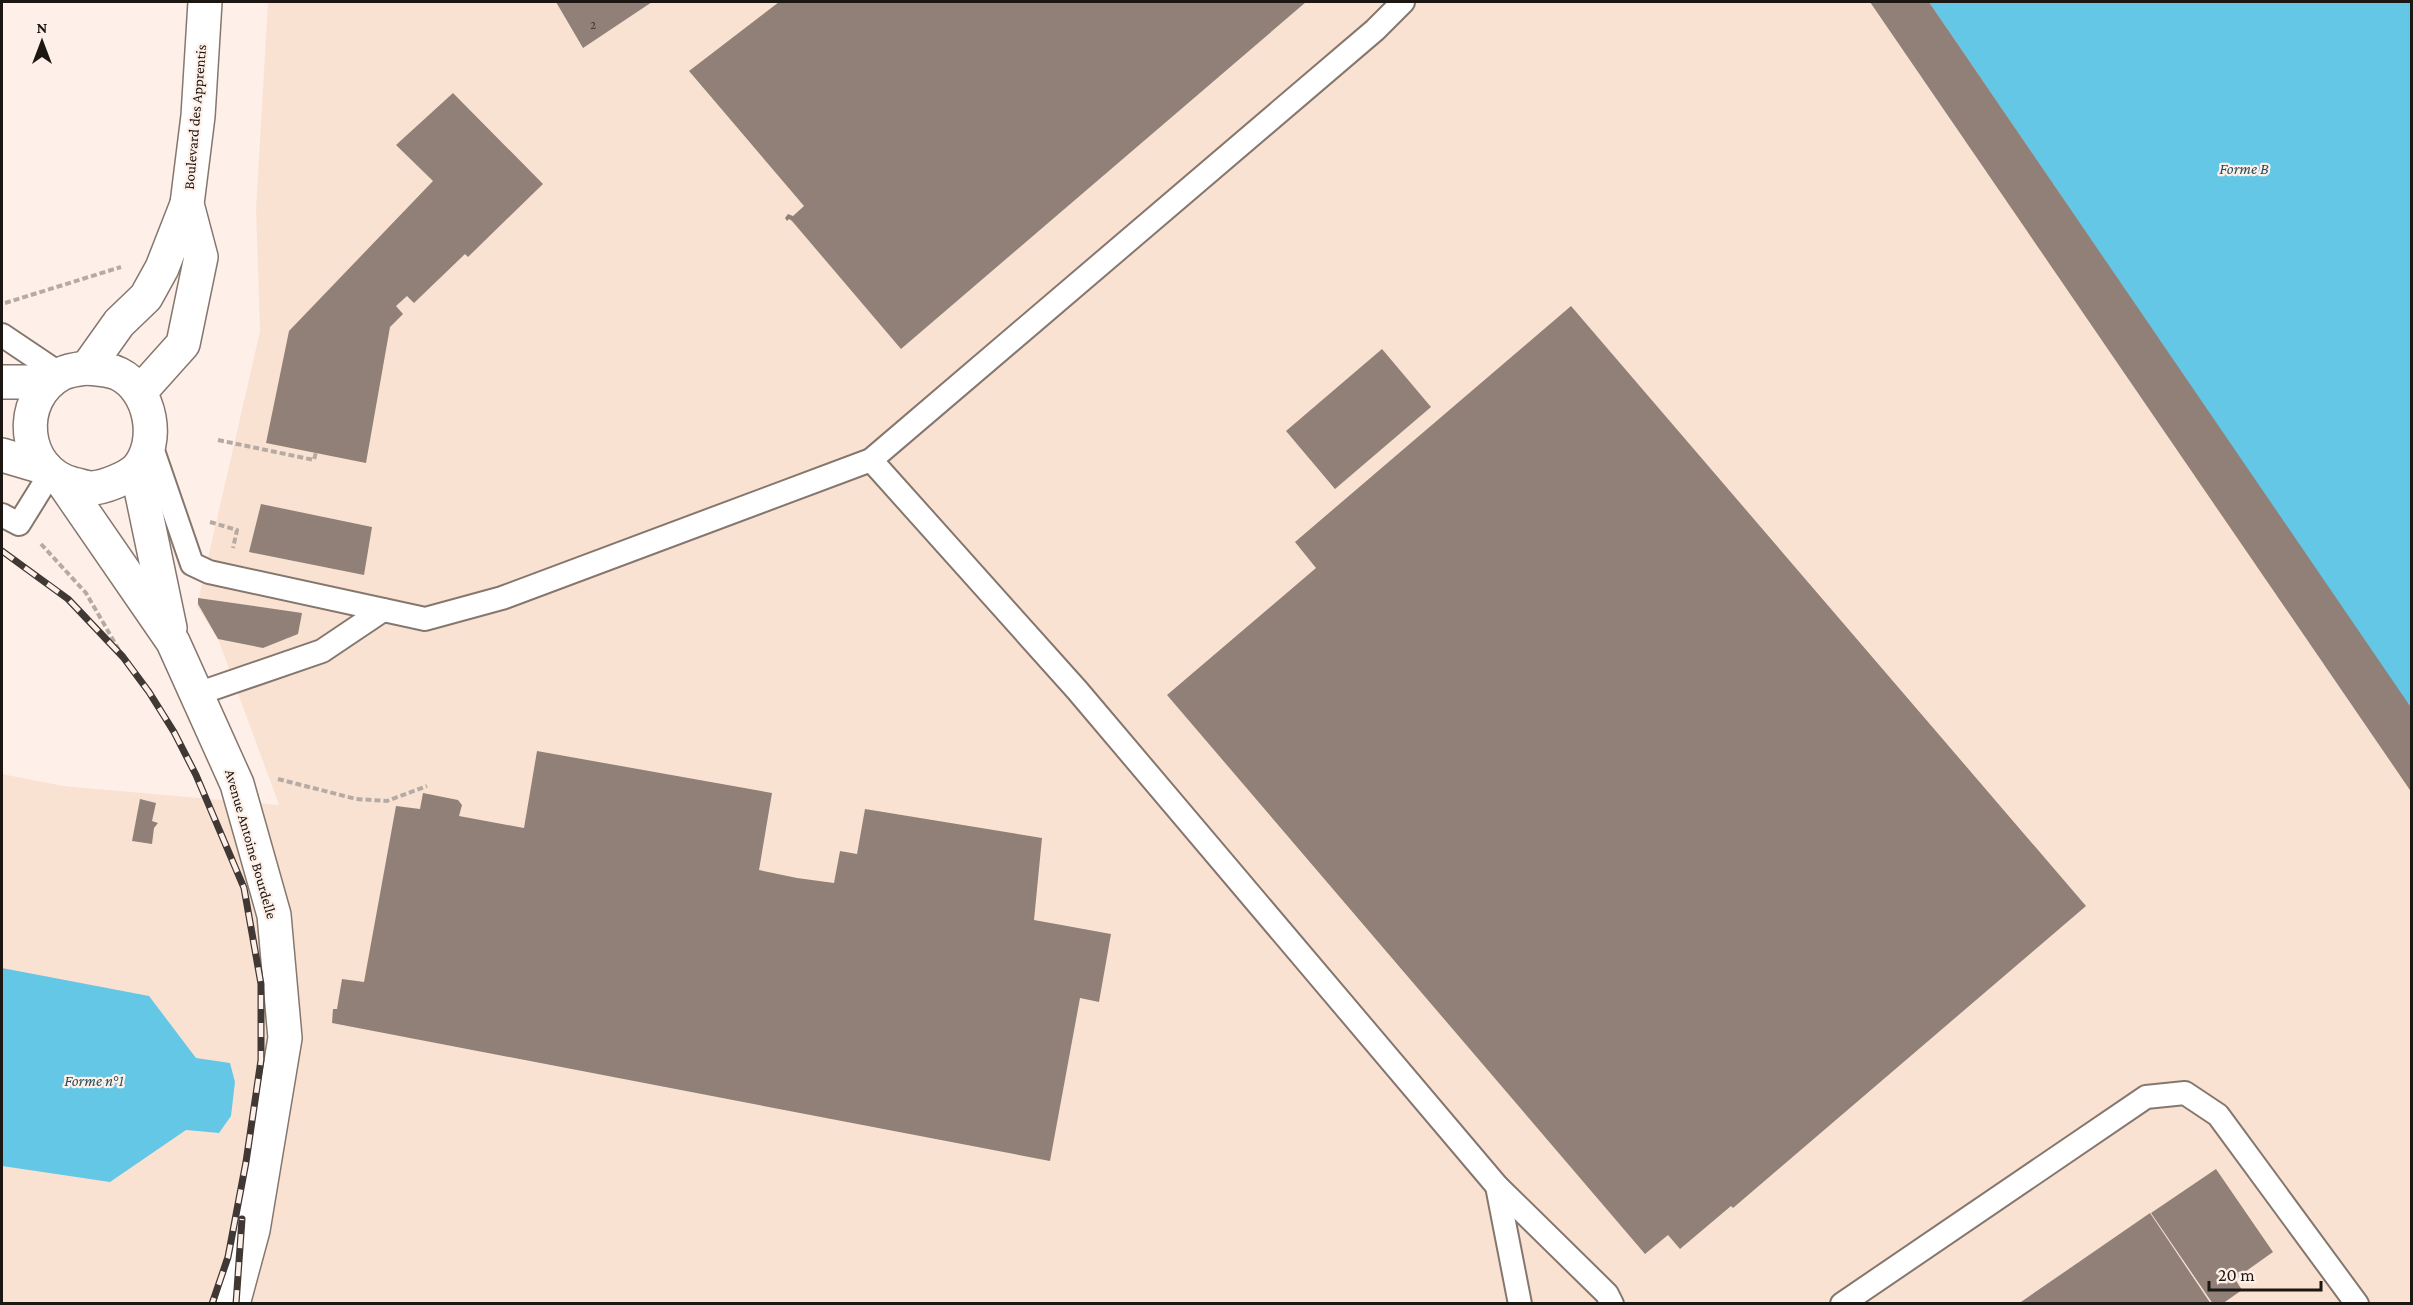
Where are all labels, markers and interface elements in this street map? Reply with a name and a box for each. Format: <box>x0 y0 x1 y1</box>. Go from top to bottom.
north arrow <box>12 12 72 72</box>
house number: 2 <box>590 18 596 32</box>
text: N <box>37 19 48 36</box>
street label: Boulevard des Apprentis <box>181 44 210 190</box>
water label: Forme B <box>2219 160 2269 177</box>
street label: Avenue Antoine Bourdelle <box>222 767 280 921</box>
water label: Forme n°1 <box>64 1072 124 1089</box>
scale bar <box>2209 1254 2322 1292</box>
text: 20 m <box>2218 1265 2255 1285</box>

